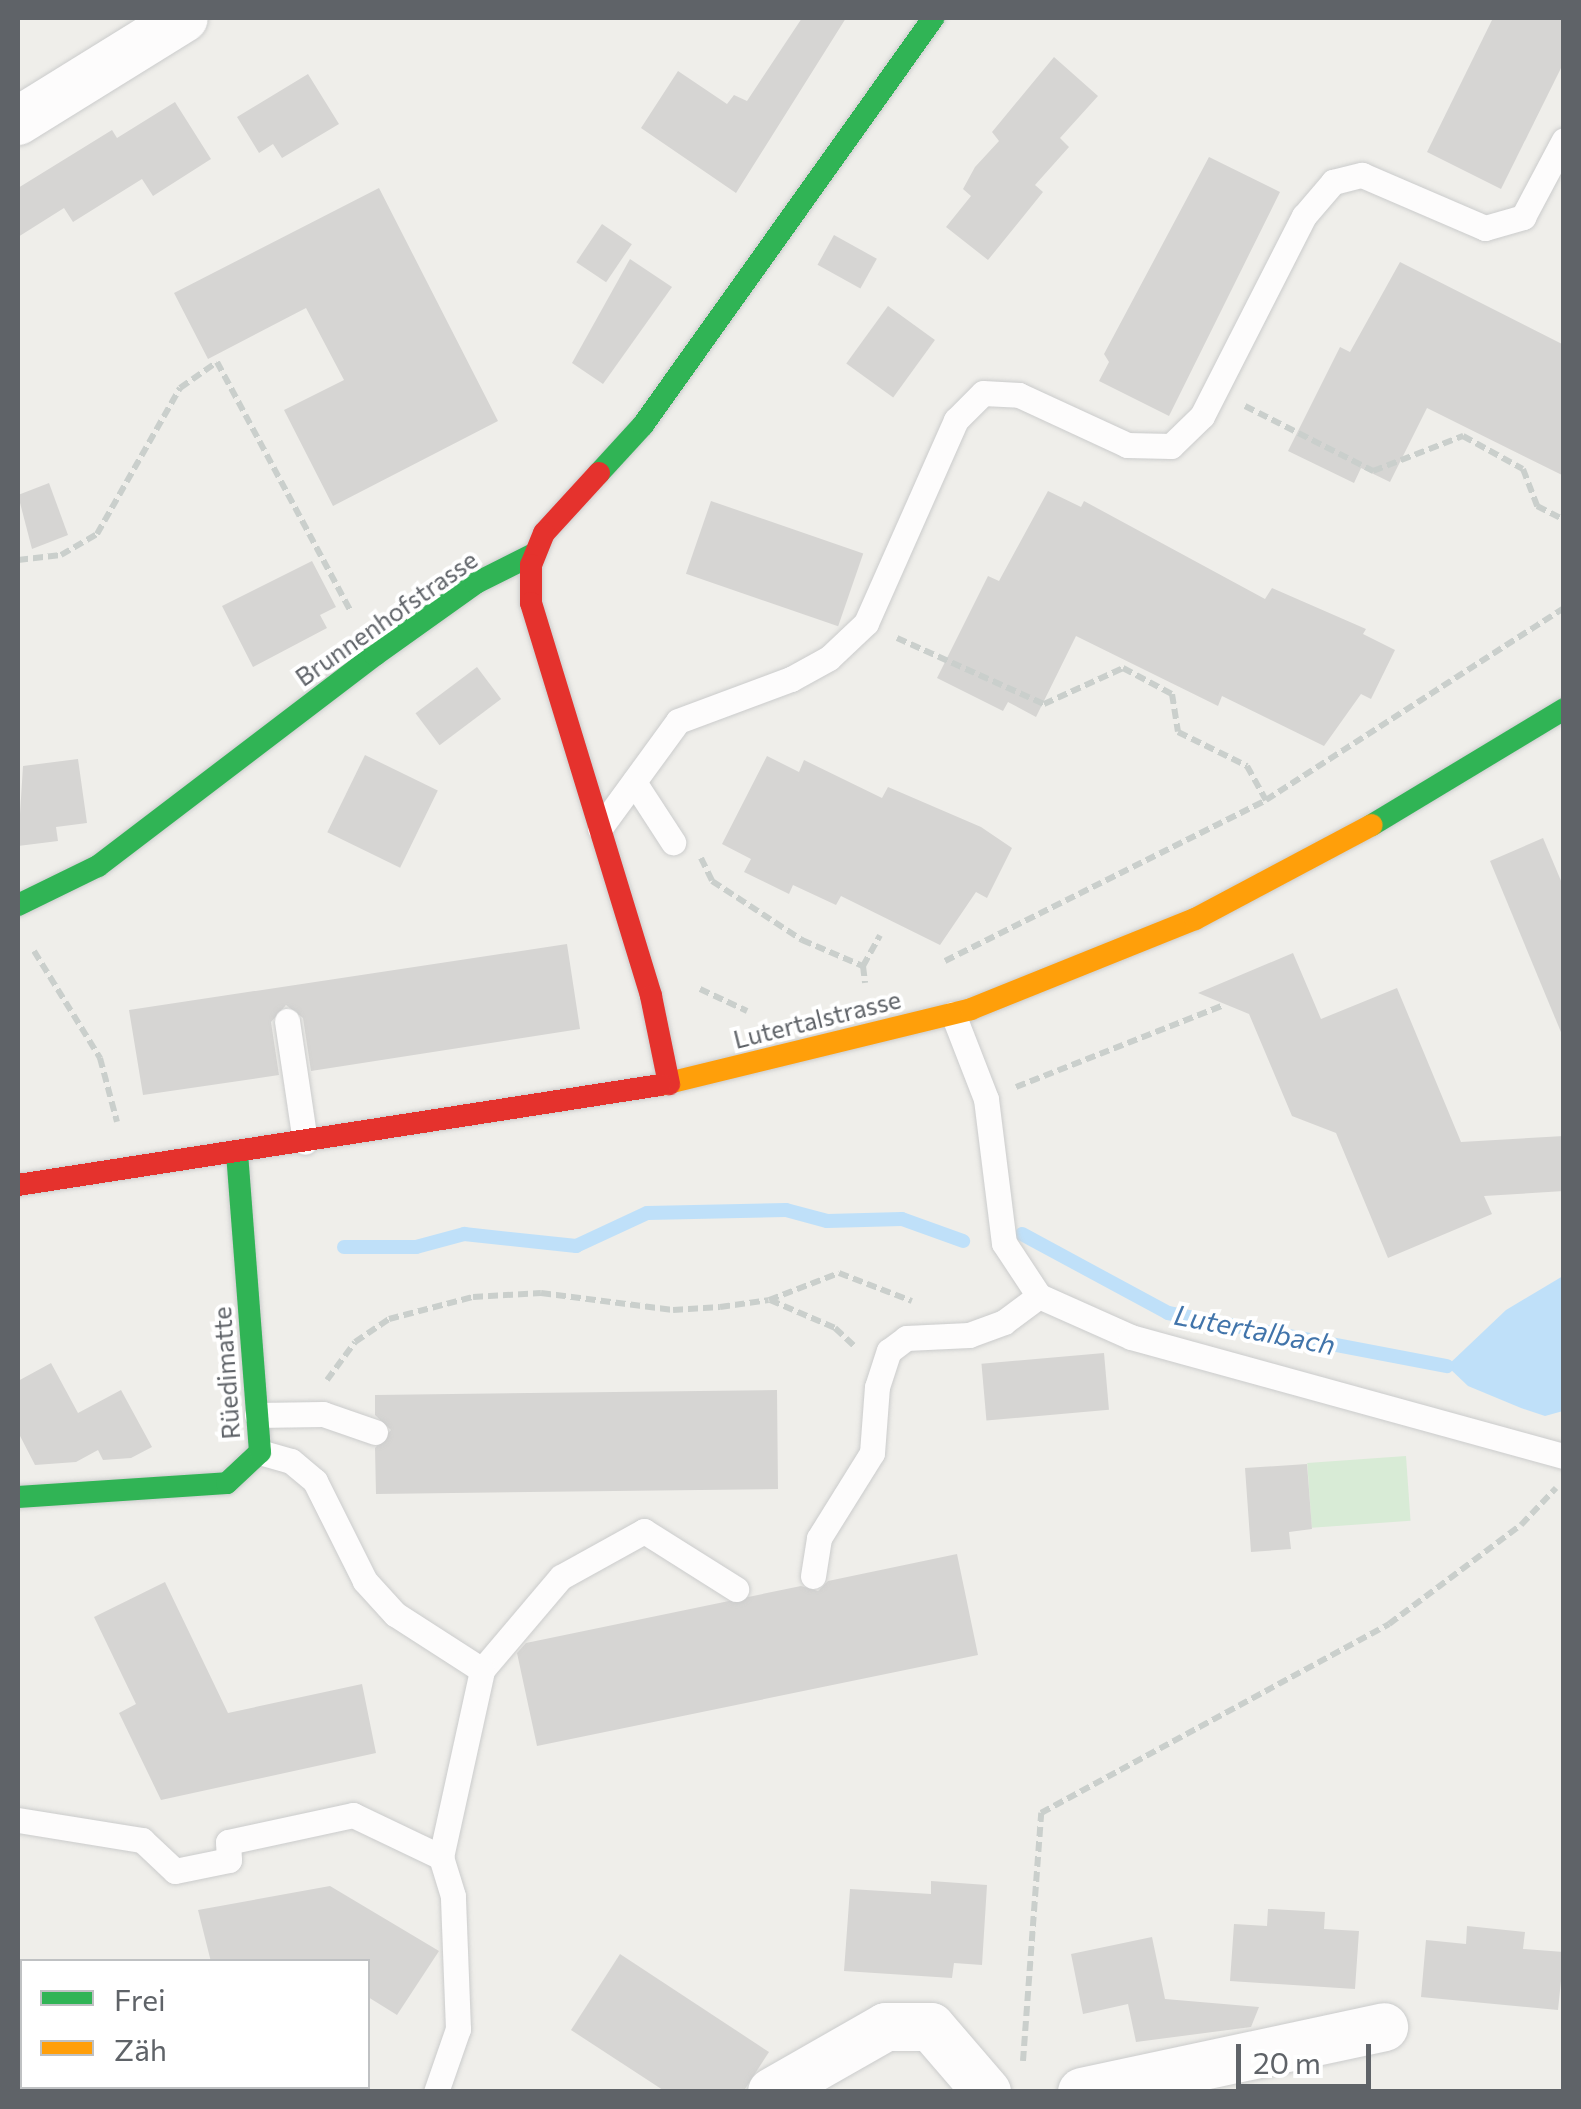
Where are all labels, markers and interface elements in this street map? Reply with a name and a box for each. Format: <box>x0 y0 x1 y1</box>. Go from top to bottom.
street label: Brunnenhofstrasse <box>289 544 483 692</box>
street label: Lutertalstrasse <box>730 984 904 1054</box>
water label: Lutertalbach <box>1172 1297 1338 1361</box>
street label: Rüedimatte <box>206 1306 246 1440</box>
legend <box>20 1959 370 2089</box>
text: Frei <box>114 1980 166 2017</box>
scale bar <box>1241 2024 1376 2086</box>
text: Zäh <box>114 2030 167 2067</box>
text: 20 m <box>1253 2043 1321 2080</box>

